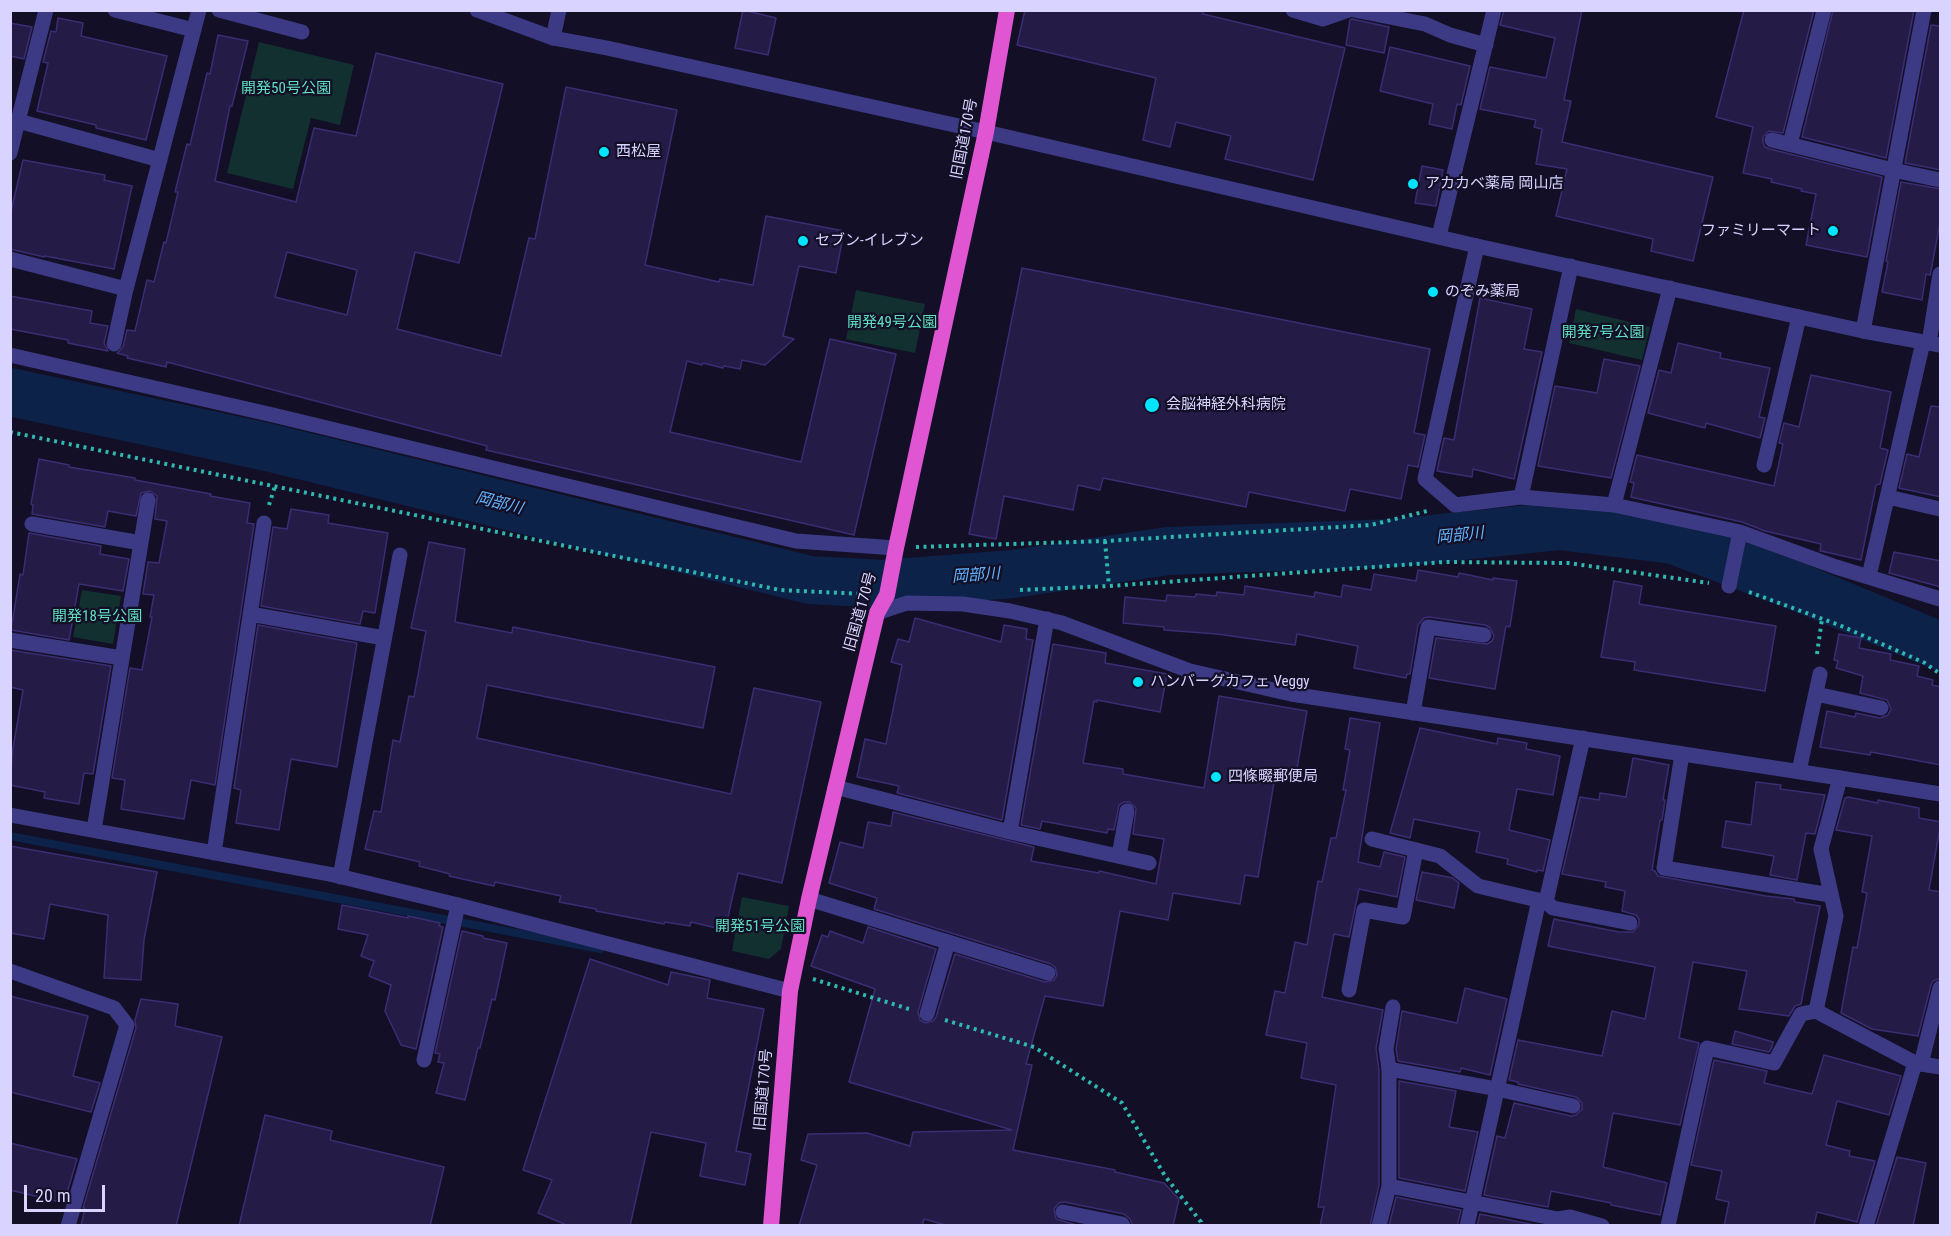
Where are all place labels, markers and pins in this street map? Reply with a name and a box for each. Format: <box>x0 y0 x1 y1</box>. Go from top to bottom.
place label: 西松屋 <box>616 143 661 161</box>
marker: 西松屋 <box>597 145 611 159</box>
place label: アカカベ薬局 岡山店 <box>1425 175 1563 193</box>
marker: アカカベ薬局 岡山店 <box>1406 177 1420 191</box>
place label: ファミリーマート <box>1701 222 1821 240</box>
marker: ファミリーマート <box>1826 224 1840 238</box>
place label: セブン-イレブン <box>815 232 924 250</box>
marker: セブン-イレブン <box>796 234 810 248</box>
place label: のぞみ薬局 <box>1445 283 1520 301</box>
marker: のぞみ薬局 <box>1426 285 1440 299</box>
marker: 会脳神経外科病院 <box>1143 396 1161 414</box>
place label: 会脳神経外科病院 <box>1166 396 1286 414</box>
place label: ハンバーグカフェ Veggy <box>1150 673 1310 691</box>
marker: ハンバーグカフェ Veggy <box>1131 675 1145 689</box>
place label: 四條畷郵便局 <box>1228 768 1318 786</box>
marker: 四條畷郵便局 <box>1209 770 1223 784</box>

